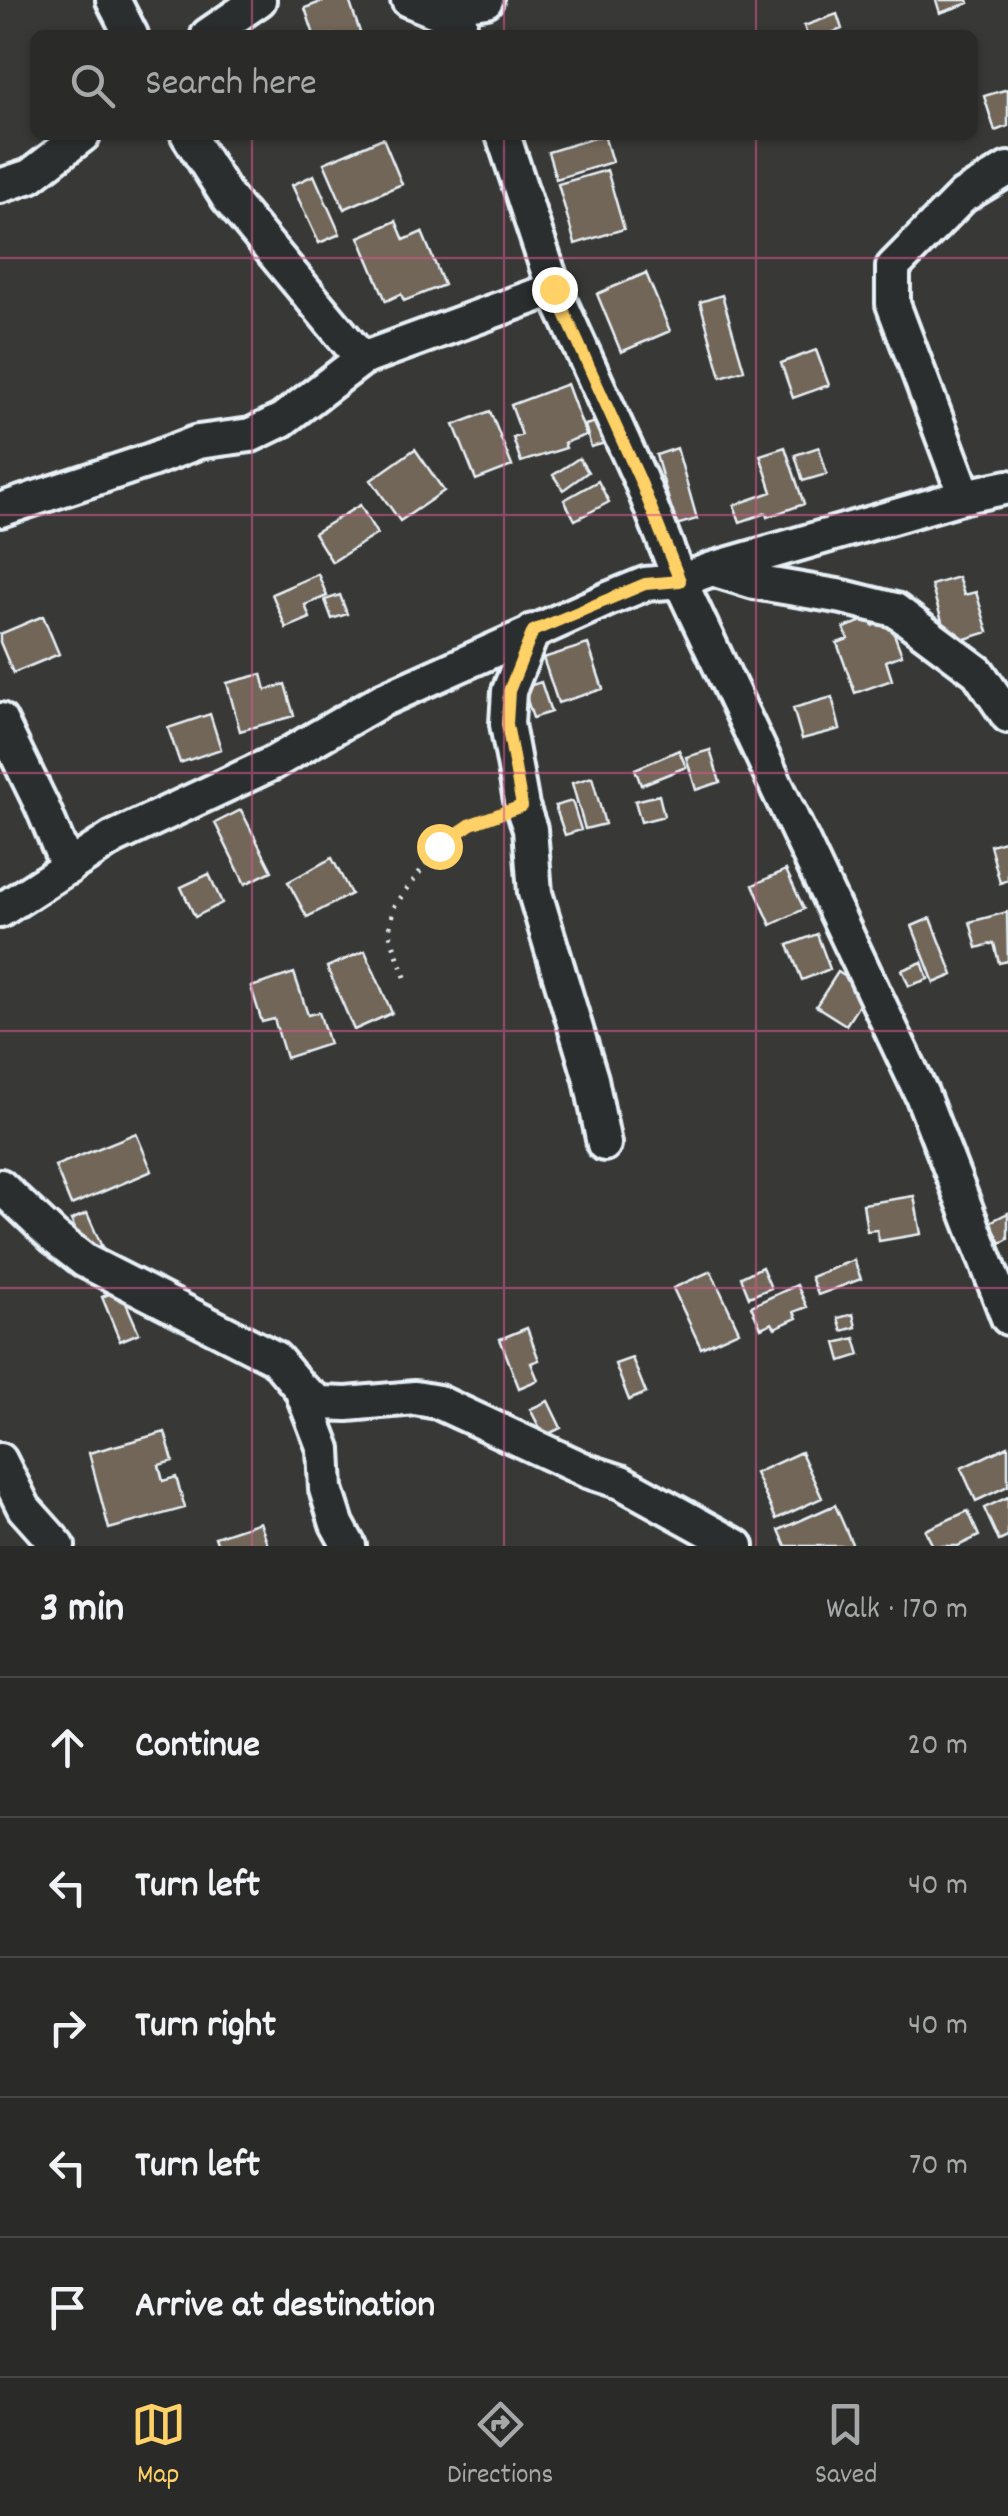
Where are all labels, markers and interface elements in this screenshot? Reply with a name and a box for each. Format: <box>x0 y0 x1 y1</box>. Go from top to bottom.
search box <box>30 30 978 140</box>
icon: search <box>65 58 120 113</box>
text: Search here <box>145 58 317 113</box>
route end <box>532 267 578 313</box>
route start <box>417 824 463 870</box>
text: 3 min <box>40 1581 124 1641</box>
text: Walk · 170 m <box>826 1588 968 1634</box>
icon: ahead <box>40 1720 95 1775</box>
text: Continue <box>135 1720 260 1775</box>
text: 20 m <box>907 1724 968 1770</box>
icon: left <box>40 1860 95 1915</box>
text: Turn left <box>135 1860 260 1915</box>
text: 40 m <box>908 1864 968 1910</box>
icon: right <box>40 2000 95 2055</box>
text: Turn right <box>135 2000 276 2055</box>
text: 40 m <box>908 2004 968 2050</box>
icon: left <box>40 2140 95 2195</box>
text: Turn left <box>135 2140 260 2195</box>
text: 70 m <box>909 2144 968 2190</box>
icon: arrive <box>40 2280 95 2335</box>
text: Arrive at destination <box>135 2280 435 2335</box>
tab: Map <box>131 2397 186 2497</box>
tab: Directions <box>447 2397 553 2497</box>
tab: Saved <box>815 2397 877 2497</box>

